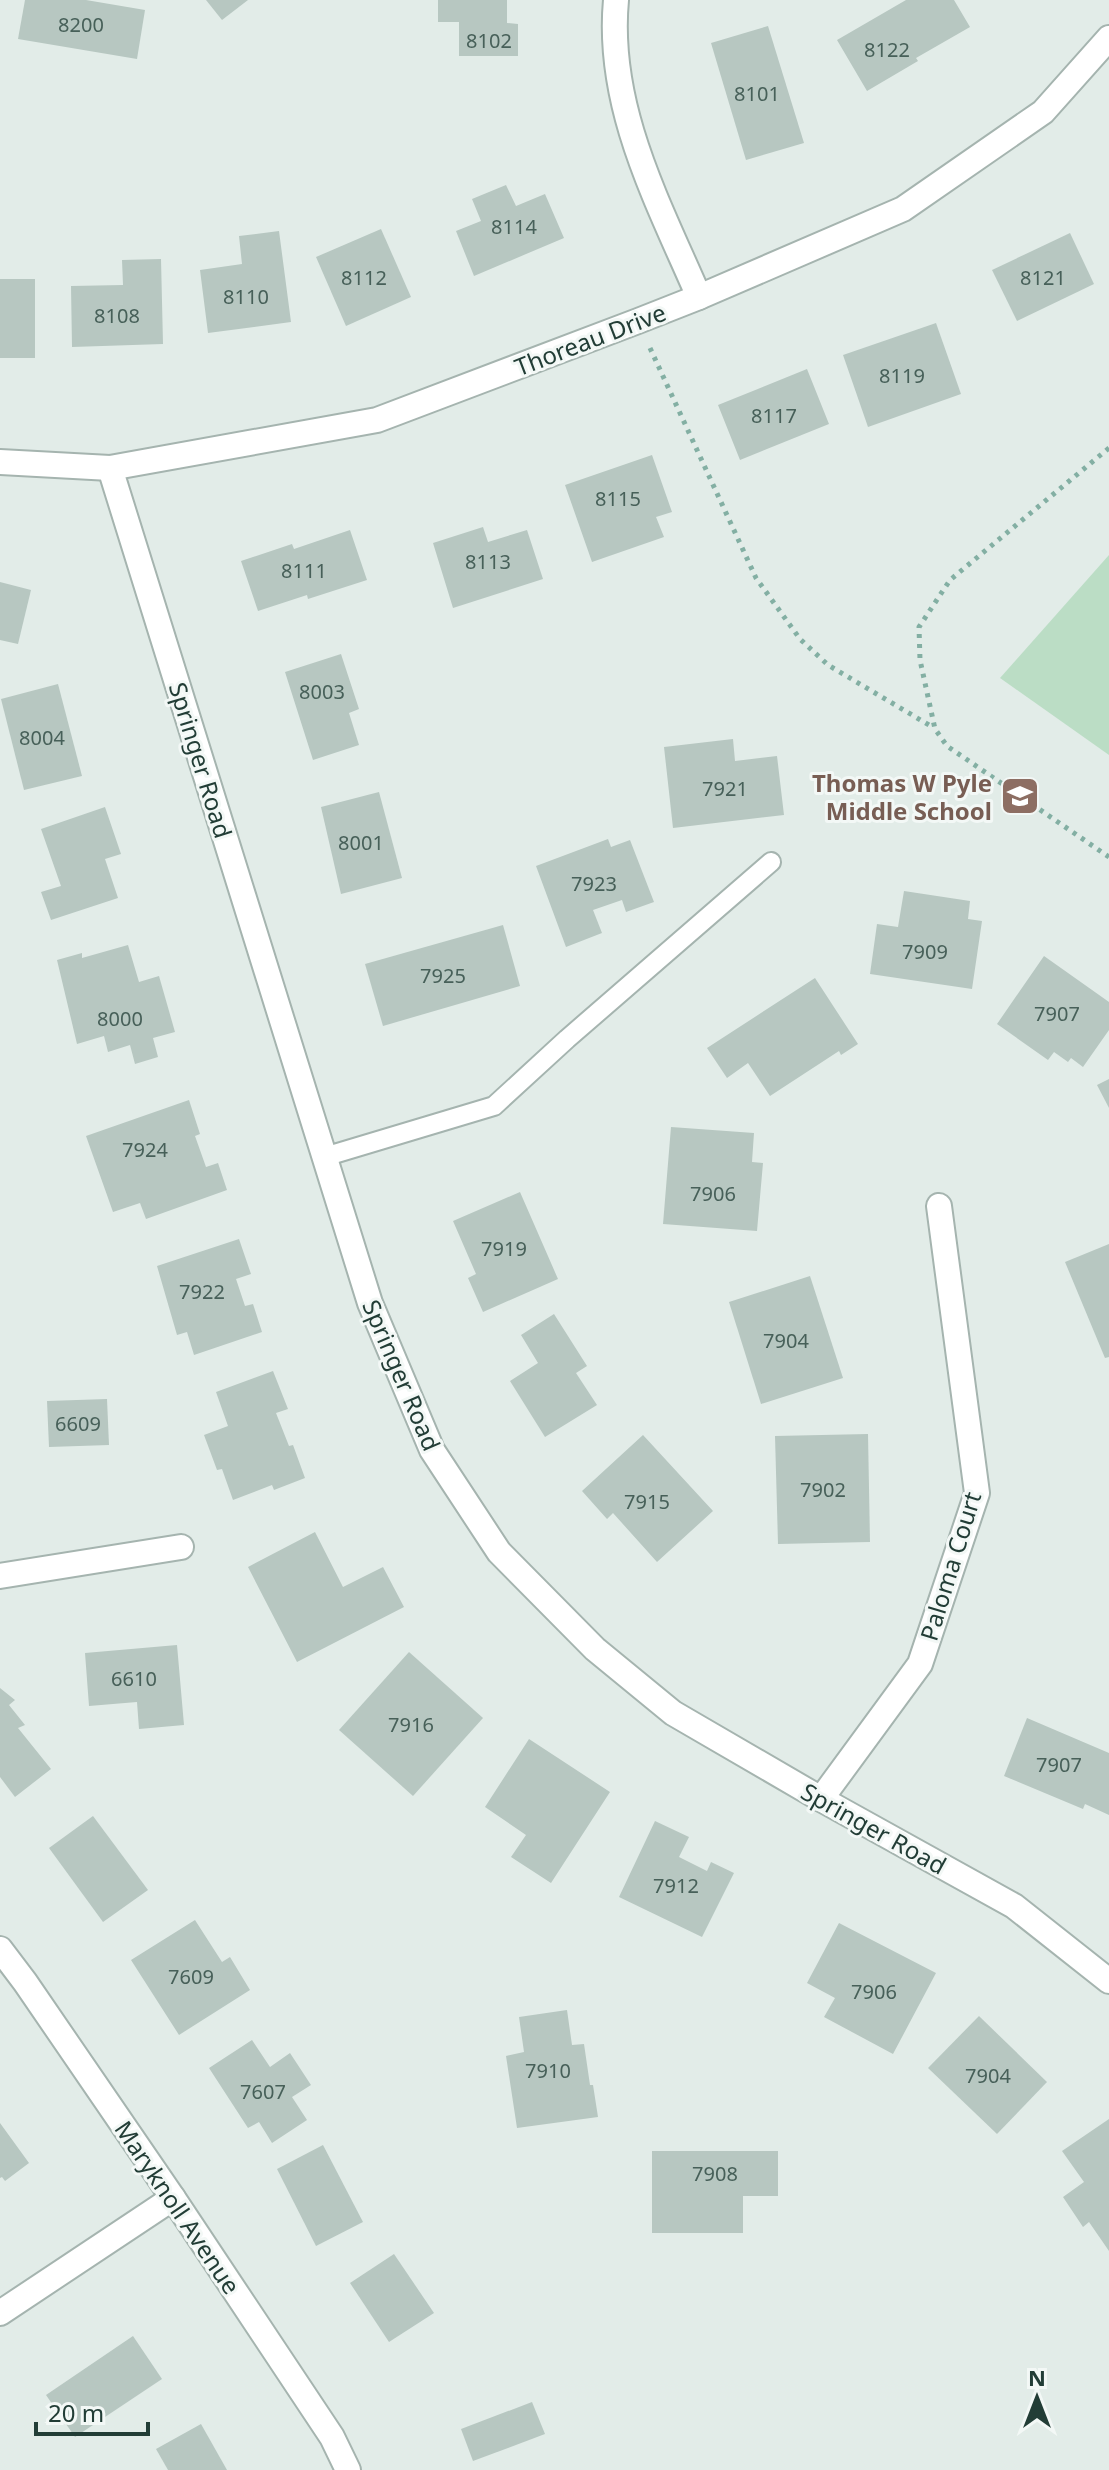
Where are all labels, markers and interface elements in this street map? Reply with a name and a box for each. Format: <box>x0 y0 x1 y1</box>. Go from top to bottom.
house number: 8200 <box>58 11 104 38</box>
house number: 8102 <box>466 27 512 54</box>
house number: 8122 <box>864 36 910 63</box>
house number: 8101 <box>734 80 780 107</box>
house number: 8114 <box>491 213 537 240</box>
house number: 8112 <box>341 264 387 291</box>
house number: 8121 <box>1020 264 1066 291</box>
house number: 8110 <box>223 283 269 310</box>
street label: Thoreau Drive <box>510 295 670 383</box>
house number: 8108 <box>94 302 140 329</box>
house number: 8119 <box>879 362 925 389</box>
house number: 8117 <box>751 402 797 429</box>
house number: 8115 <box>595 485 641 512</box>
house number: 8113 <box>465 548 511 575</box>
house number: 8111 <box>281 557 327 584</box>
street label: Springer Road <box>162 678 240 842</box>
house number: 8003 <box>299 678 345 705</box>
house number: 8004 <box>19 724 65 751</box>
place label: Thomas W Pyle Middle School <box>812 766 992 827</box>
house number: 7921 <box>702 775 748 802</box>
school or university icon: Thomas W Pyle Middle School <box>999 775 1041 817</box>
house number: 8001 <box>338 829 384 856</box>
house number: 7923 <box>571 870 617 897</box>
house number: 7909 <box>902 938 948 965</box>
house number: 7925 <box>420 962 466 989</box>
house number: 7907 <box>1034 1000 1080 1027</box>
house number: 8000 <box>97 1005 143 1032</box>
house number: 7924 <box>122 1136 168 1163</box>
house number: 7906 <box>690 1180 736 1207</box>
house number: 7919 <box>481 1235 527 1262</box>
house number: 7922 <box>179 1278 225 1305</box>
street label: Springer Road <box>355 1294 449 1456</box>
house number: 7904 <box>763 1327 809 1354</box>
house number: 6609 <box>55 1410 101 1437</box>
house number: 7902 <box>800 1476 846 1503</box>
street label: Paloma Court <box>912 1487 988 1644</box>
house number: 7915 <box>624 1488 670 1515</box>
house number: 6610 <box>111 1665 157 1692</box>
house number: 7916 <box>388 1711 434 1738</box>
house number: 7907 <box>1036 1751 1082 1778</box>
street label: Springer Road <box>796 1775 952 1881</box>
house number: 7912 <box>653 1872 699 1899</box>
house number: 7609 <box>168 1963 214 1990</box>
house number: 7906 <box>851 1978 897 2005</box>
house number: 7910 <box>525 2057 571 2084</box>
house number: 7904 <box>965 2062 1011 2089</box>
house number: 7607 <box>240 2078 286 2105</box>
street label: Maryknoll Avenue <box>108 2114 248 2300</box>
house number: 7908 <box>692 2160 738 2187</box>
north arrow <box>997 2358 1077 2438</box>
text: N <box>1028 2362 1046 2392</box>
scale bar <box>36 2386 148 2436</box>
text: 20 m <box>48 2396 104 2429</box>

